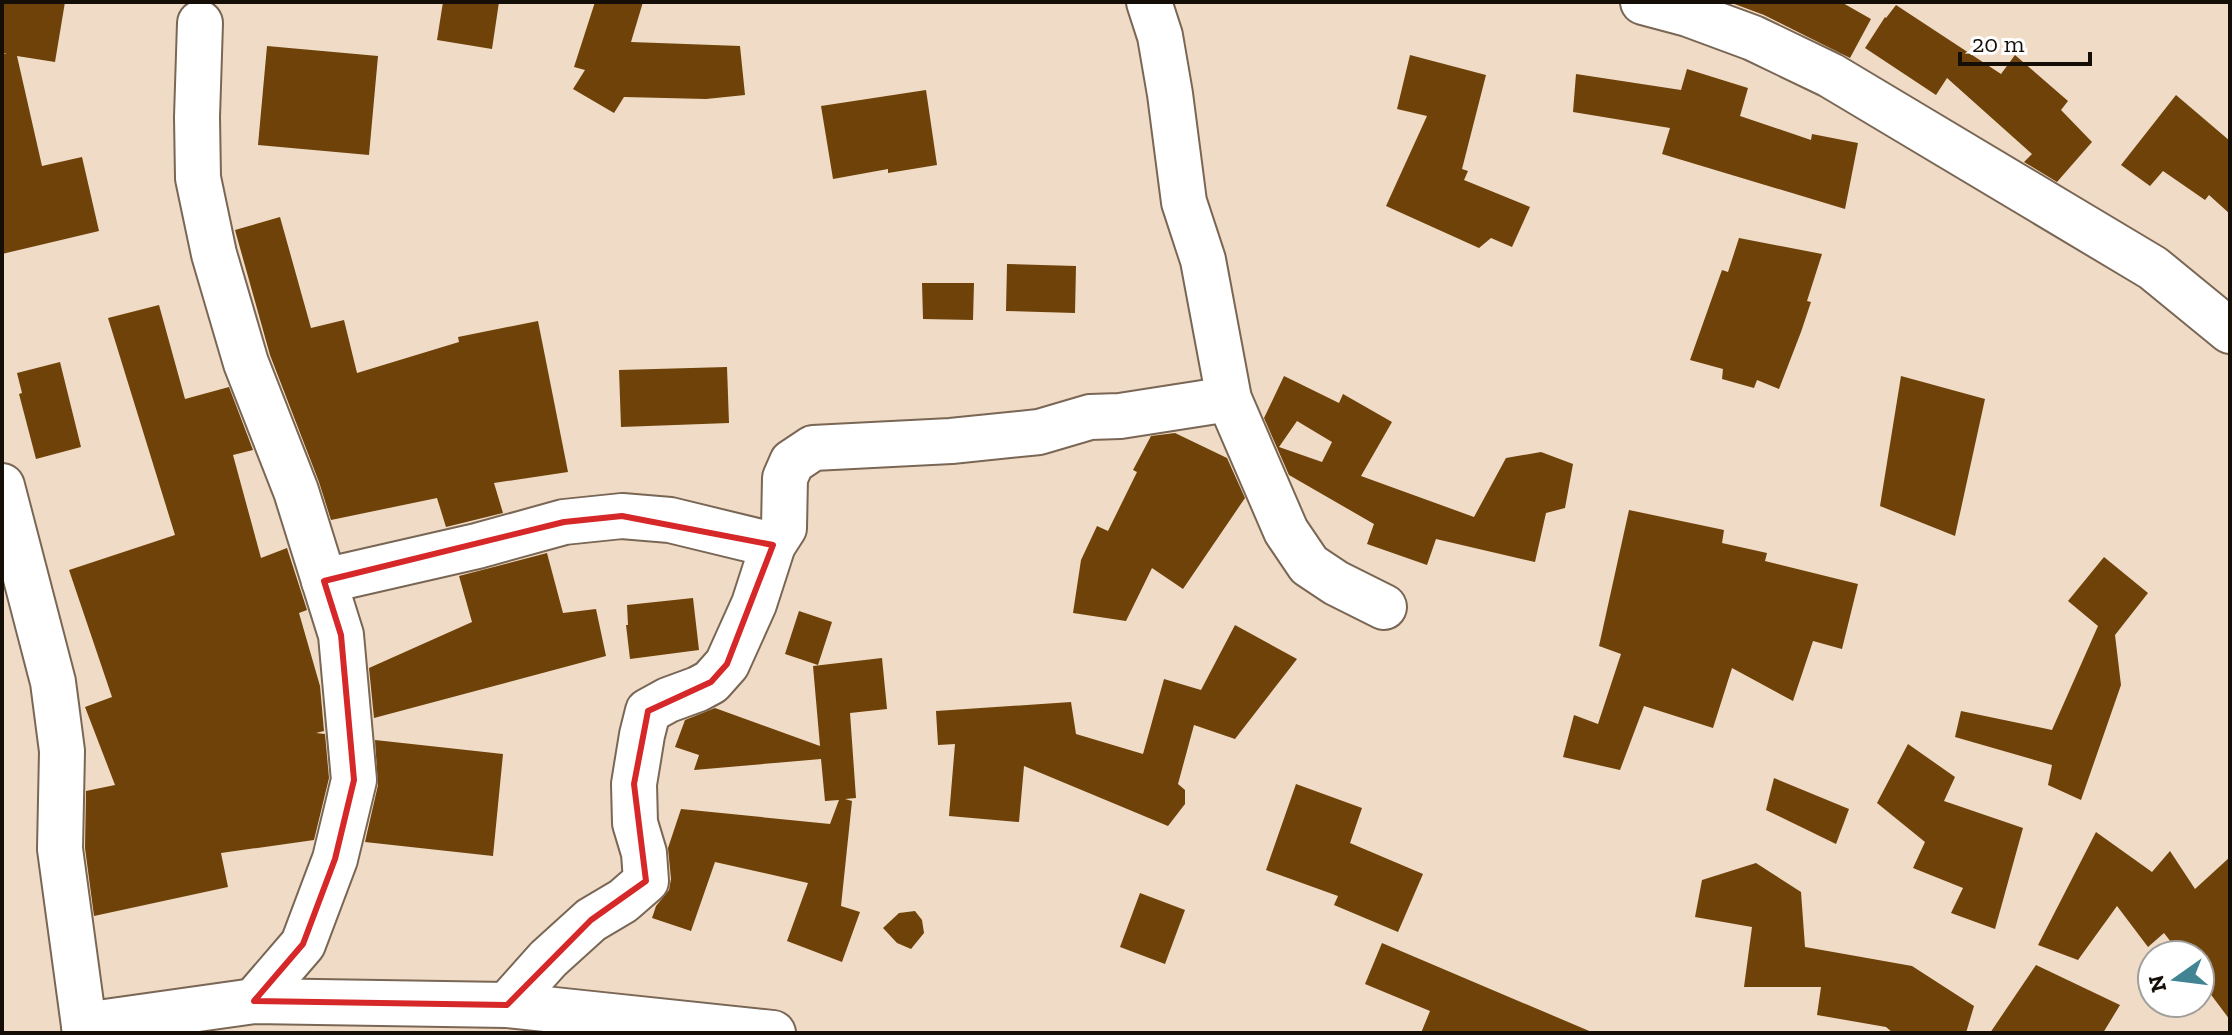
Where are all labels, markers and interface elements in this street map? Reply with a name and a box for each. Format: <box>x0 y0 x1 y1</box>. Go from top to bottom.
scale bar <box>1960 16 2090 66</box>
text: 20 m <box>1972 29 2025 58</box>
north arrow <box>2136 939 2216 1019</box>
text: N <box>2142 972 2172 995</box>

